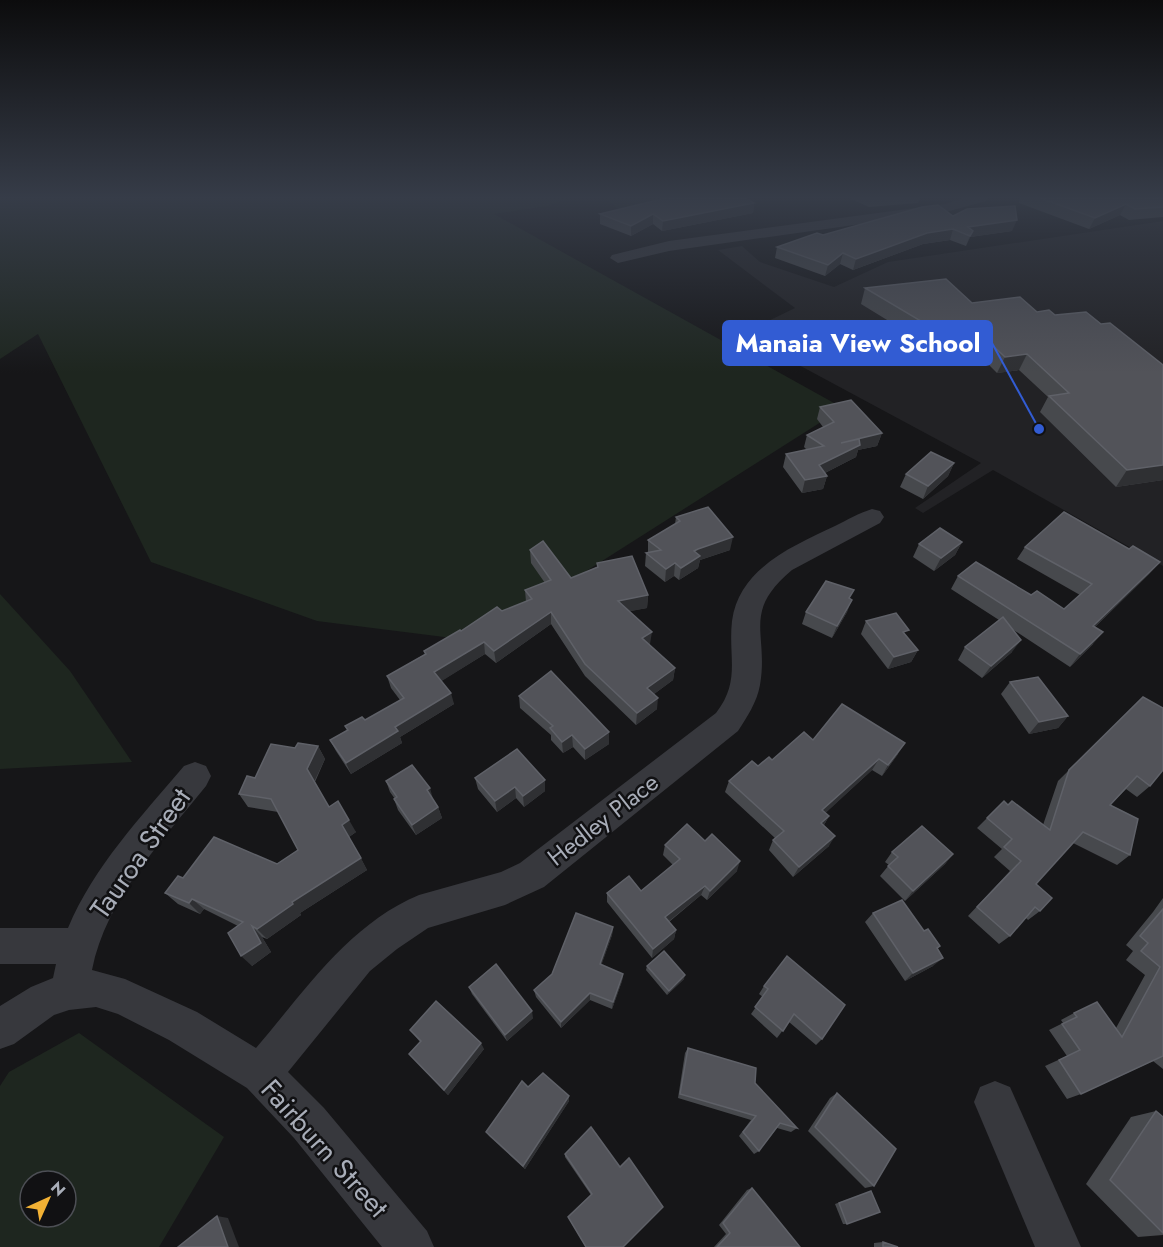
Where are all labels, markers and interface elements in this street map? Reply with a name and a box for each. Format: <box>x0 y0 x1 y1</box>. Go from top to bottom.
callout: Manaia View School <box>723 321 992 365</box>
text: Manaia View School <box>735 324 981 362</box>
street label: Hedley Place <box>540 765 666 874</box>
street label: Tauroa Street <box>80 779 201 927</box>
street label: Fairburn Street <box>251 1070 398 1227</box>
north arrow <box>18 1169 78 1229</box>
text: N <box>46 1176 71 1201</box>

